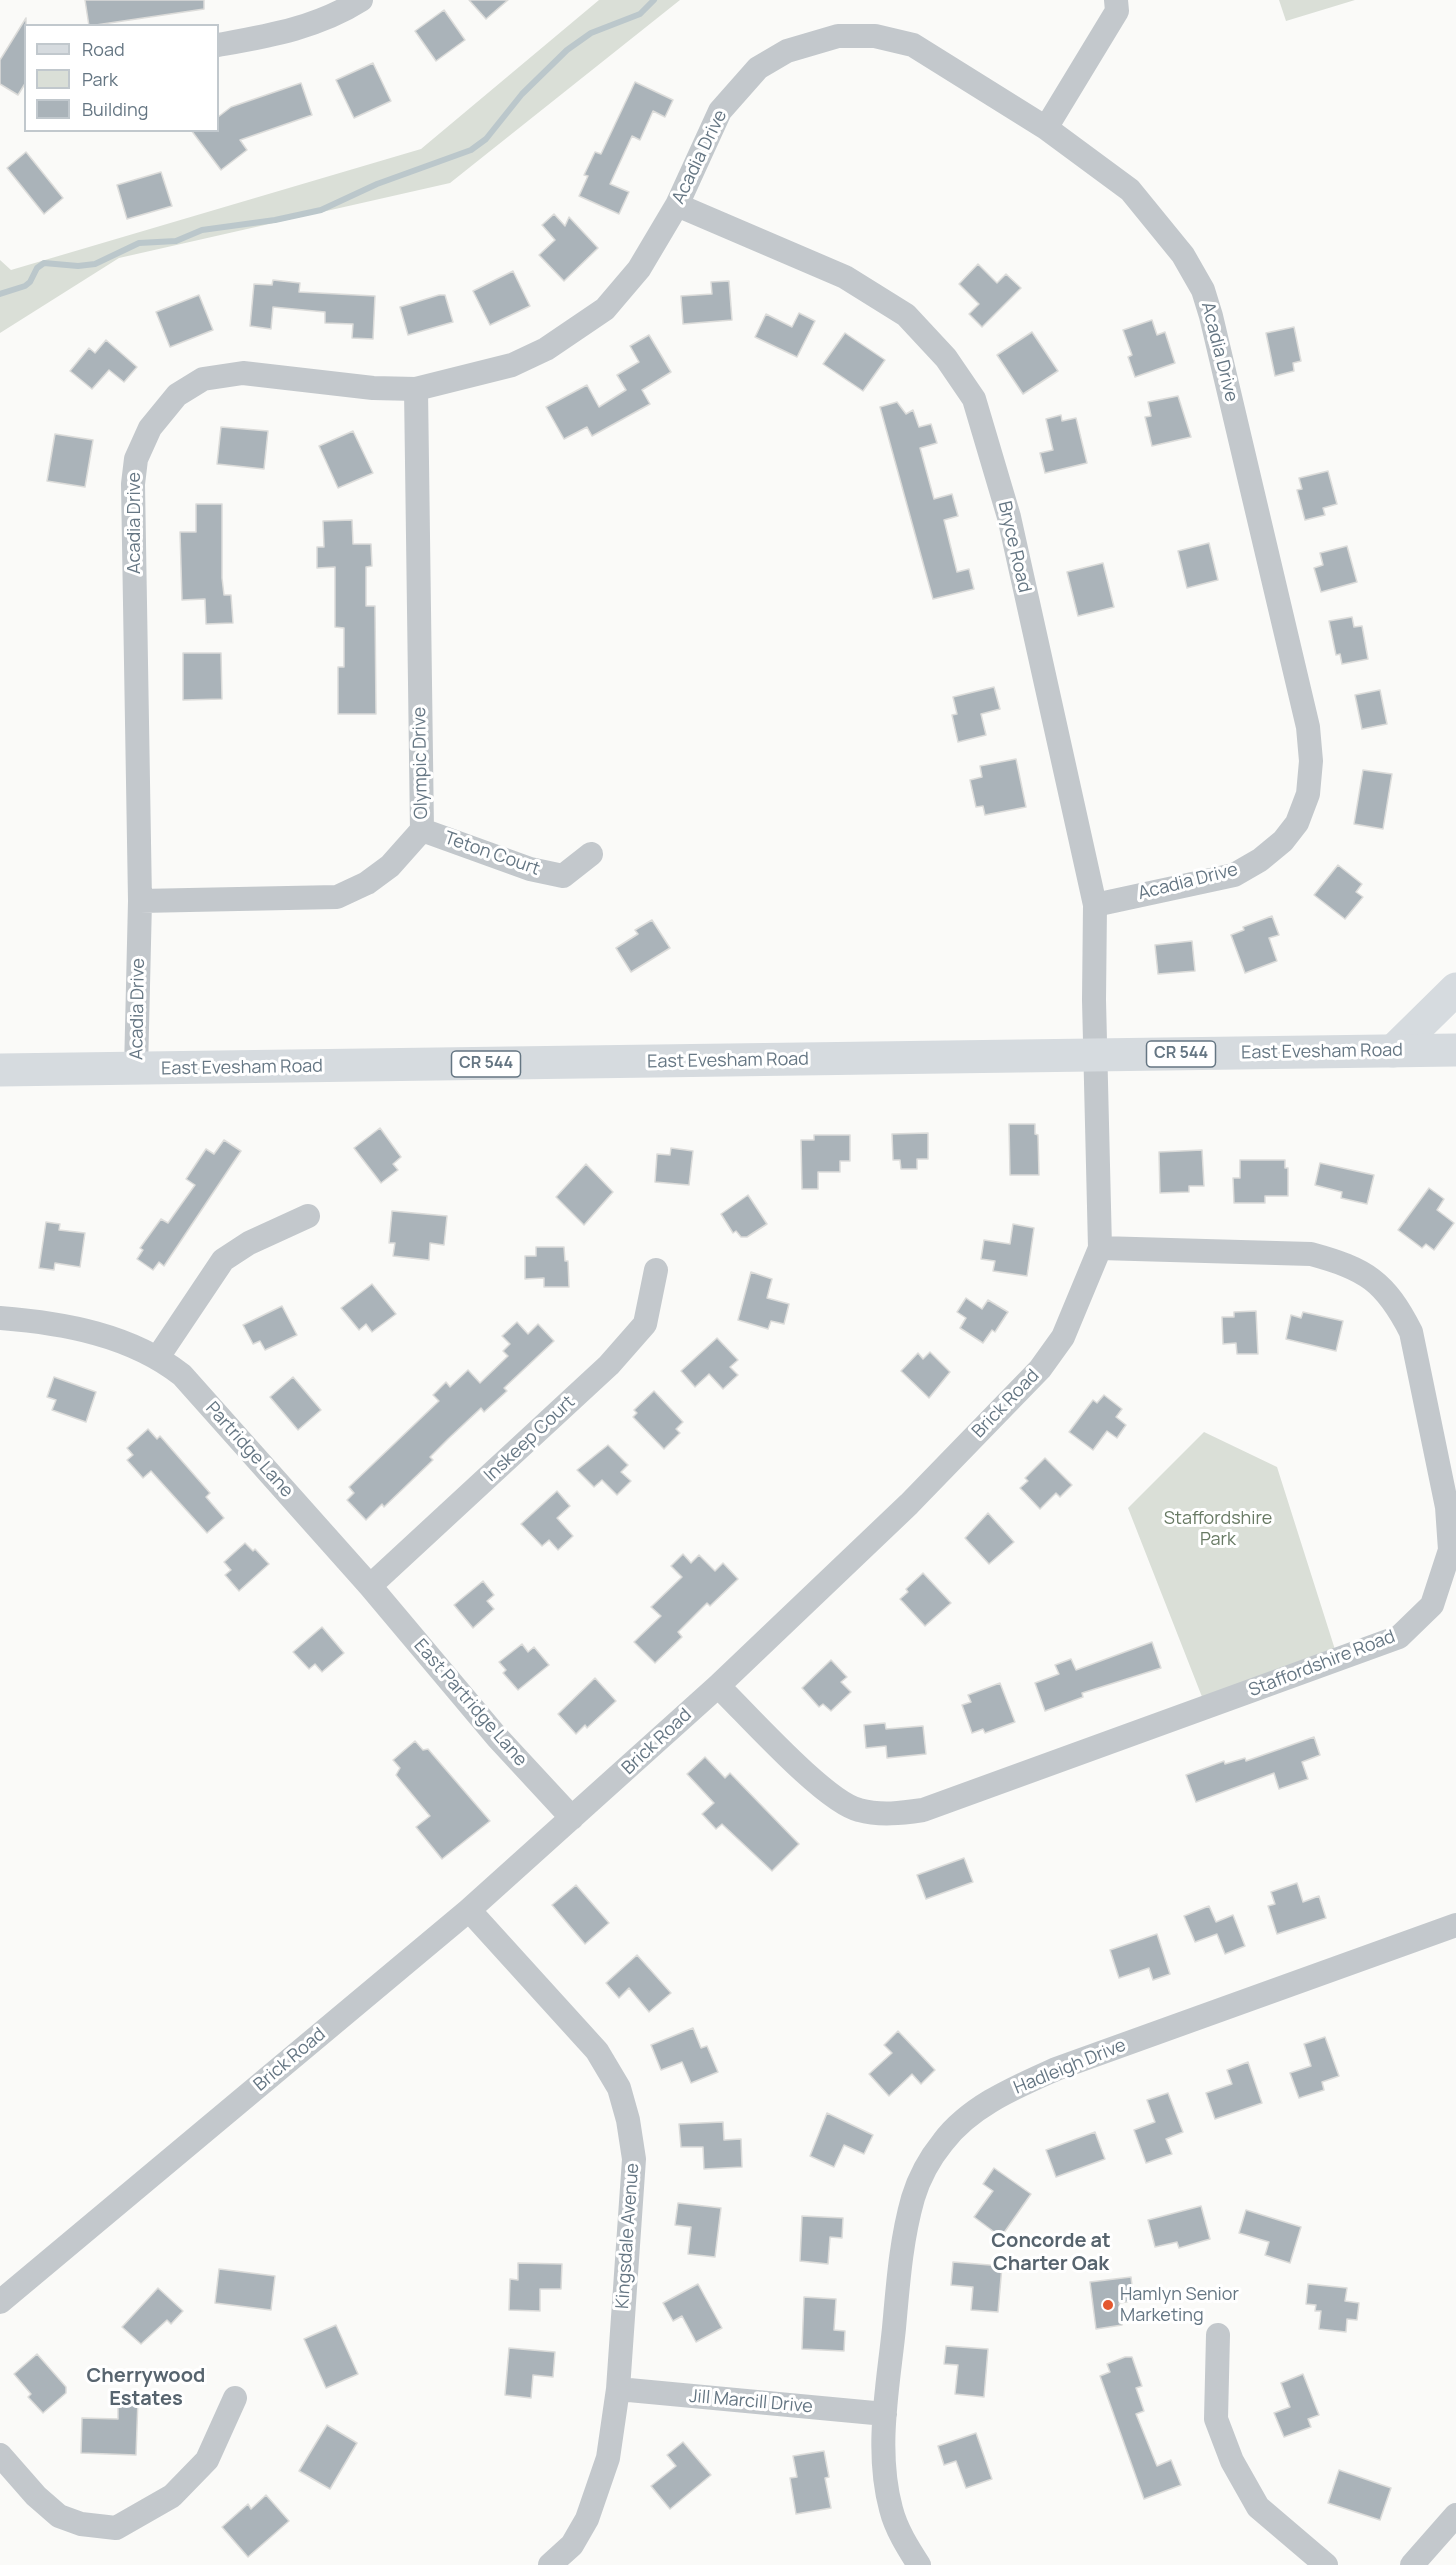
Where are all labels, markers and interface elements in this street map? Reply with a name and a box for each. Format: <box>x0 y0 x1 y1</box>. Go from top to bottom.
legend <box>24 24 219 132</box>
text: Road <box>82 37 125 61</box>
text: Park <box>82 67 118 91</box>
text: Building <box>82 97 148 121</box>
street label: Acadia Drive <box>668 106 732 208</box>
street label: Acadia Drive <box>1196 300 1242 404</box>
street label: Acadia Drive <box>124 472 146 574</box>
street label: Bryce Road <box>993 499 1035 595</box>
street label: Olympic Drive <box>409 707 433 819</box>
street label: Teton Court <box>441 828 543 880</box>
street label: Acadia Drive <box>1136 859 1240 905</box>
street label: Acadia Drive <box>126 958 150 1060</box>
street label: East Evesham Road <box>1241 1040 1403 1064</box>
road number: CR 544 <box>1146 1041 1216 1067</box>
street label: East Evesham Road <box>647 1049 809 1073</box>
road number: CR 544 <box>452 1051 520 1077</box>
street label: East Evesham Road <box>161 1056 323 1080</box>
street label: Brick Road <box>968 1365 1044 1443</box>
street label: Inskeep Court <box>480 1392 580 1486</box>
street label: Partridge Lane <box>201 1398 297 1502</box>
park label: Staffordshire Park <box>1164 1508 1272 1550</box>
street label: Staffordshire Road <box>1246 1626 1398 1702</box>
street label: East Partridge Lane <box>409 1635 531 1771</box>
street label: Brick Road <box>618 1704 696 1780</box>
street label: Brick Road <box>250 2024 330 2096</box>
street label: Hadleigh Drive <box>1011 2035 1129 2099</box>
street label: Kingsdale Avenue <box>612 2162 644 2310</box>
district label: Concorde at Charter Oak <box>991 2229 1111 2276</box>
place label: Hamlyn Senior Marketing <box>1120 2284 1239 2326</box>
marker: Hamlyn Senior Marketing <box>1101 2298 1115 2312</box>
district label: Cherrywood Estates <box>87 2364 205 2411</box>
street label: Jill Marcill Drive <box>688 2386 814 2418</box>

